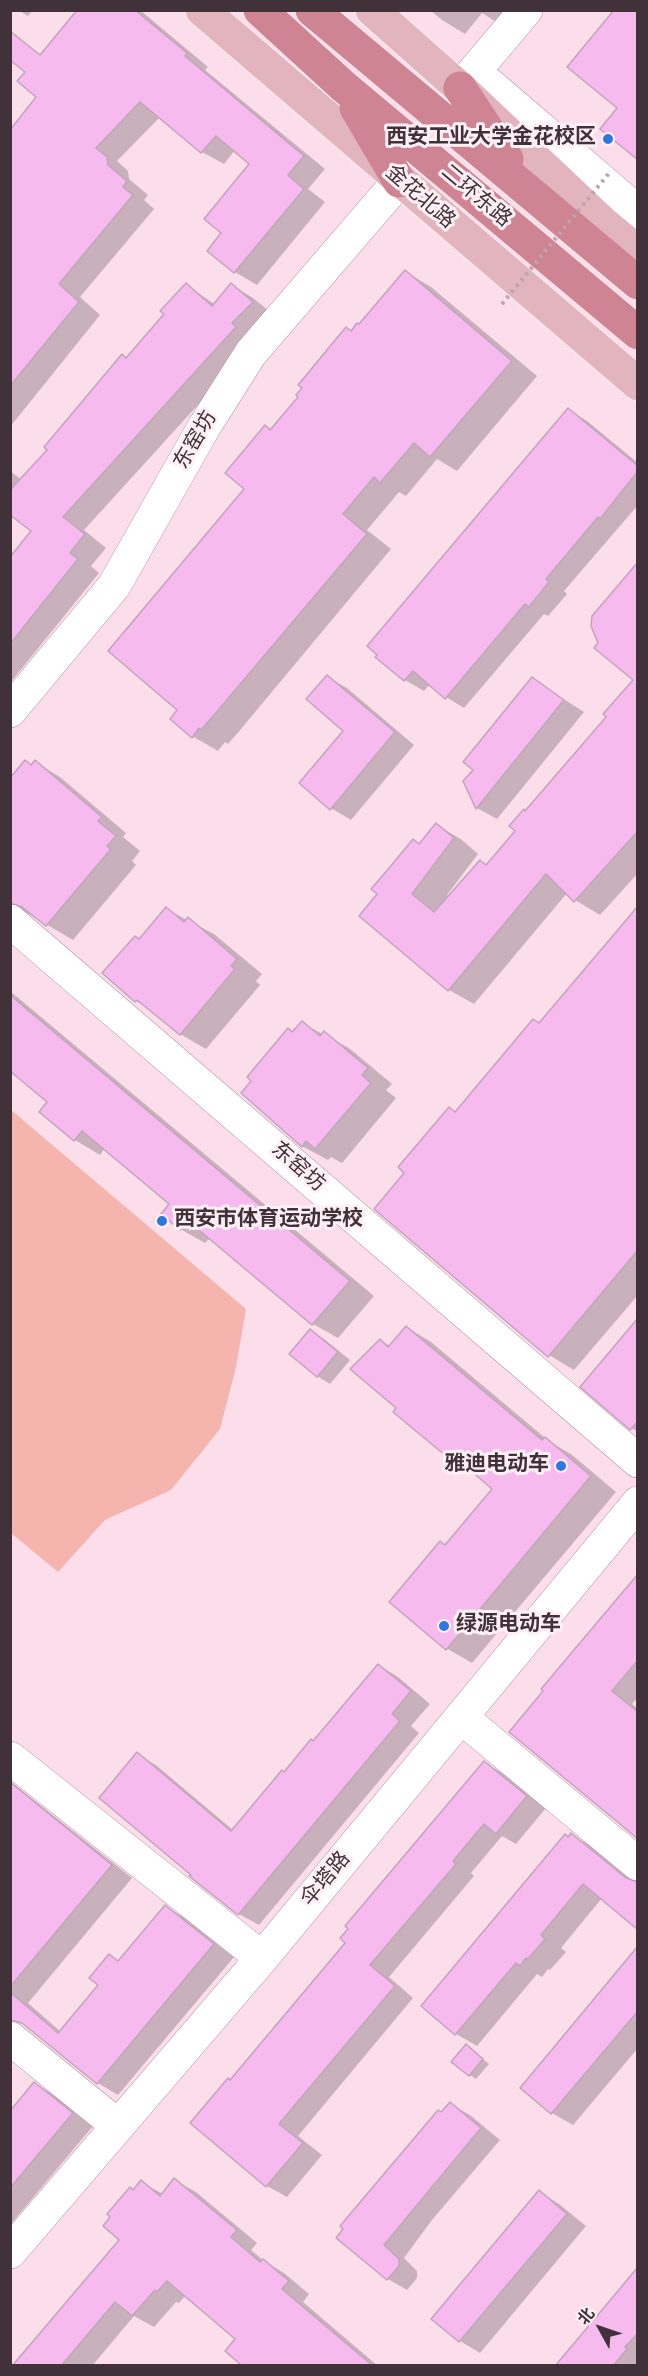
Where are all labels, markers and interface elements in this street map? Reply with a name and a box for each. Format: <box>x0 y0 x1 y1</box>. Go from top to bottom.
place label: 西安工业大学金花校区 <box>386 126 596 152</box>
marker: 西安工业大学金花校区 <box>601 132 615 146</box>
street label: 二环东路 <box>435 160 515 234</box>
street label: 金花北路 <box>379 161 459 235</box>
street label: 东窑坊 <box>170 407 224 475</box>
street label: 东窑坊 <box>265 1138 329 1198</box>
place label: 西安市体育运动学校 <box>174 1208 363 1234</box>
marker: 西安市体育运动学校 <box>155 1214 169 1228</box>
place label: 雅迪电动车 <box>444 1453 549 1479</box>
marker: 雅迪电动车 <box>554 1459 568 1473</box>
place label: 绿源电动车 <box>456 1613 561 1639</box>
marker: 绿源电动车 <box>437 1619 451 1633</box>
street label: 伞塔路 <box>297 1848 357 1912</box>
north arrow <box>570 2298 630 2358</box>
text: 北 <box>572 2303 601 2330</box>

